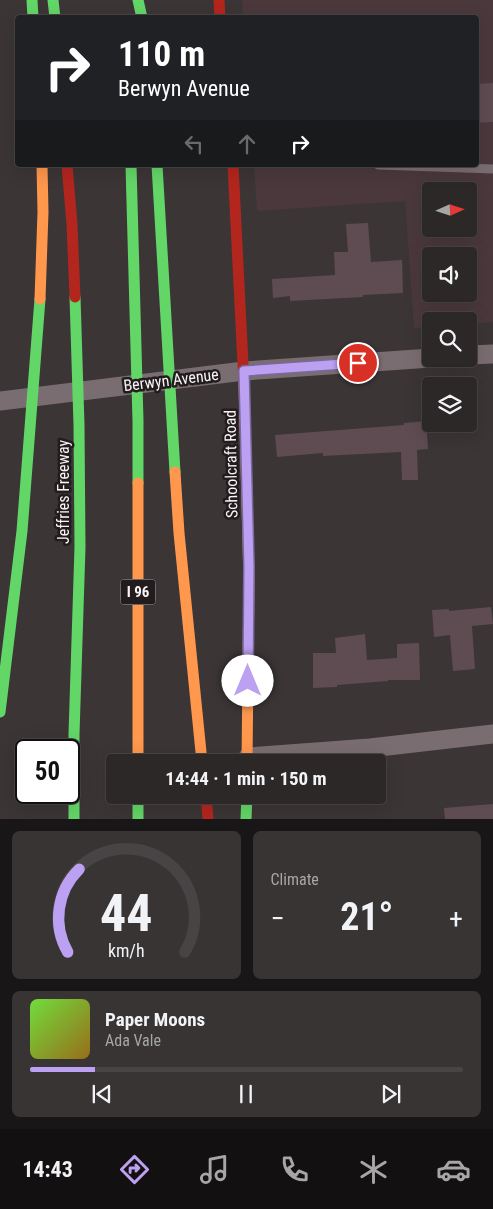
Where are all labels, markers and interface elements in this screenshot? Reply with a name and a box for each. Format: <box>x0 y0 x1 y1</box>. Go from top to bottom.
text: 110 m <box>118 34 205 75</box>
icon: right <box>35 35 100 100</box>
text: Berwyn Avenue <box>118 76 250 101</box>
icon: left <box>180 130 208 158</box>
icon: ahead <box>233 130 261 158</box>
icon: right <box>286 130 314 158</box>
north arrow <box>422 182 478 238</box>
map controls <box>422 182 477 432</box>
button: sound <box>422 247 477 302</box>
button: search <box>422 312 477 367</box>
pin <box>337 342 379 384</box>
icon: arrive <box>344 349 372 377</box>
street label: Berwyn Avenue <box>122 365 220 395</box>
button: layers <box>422 377 477 432</box>
street label: Schoolcraft Road <box>221 410 241 518</box>
street label: Jeffries Freeway <box>54 440 73 544</box>
road number: I 96 <box>120 580 156 604</box>
position arrow <box>221 654 273 706</box>
speed limit sign: 50 <box>15 739 80 804</box>
text: 14:44 · 1 min · 150 m <box>165 767 327 790</box>
text: Climate <box>271 870 319 889</box>
text: 44 <box>100 883 153 944</box>
text: 21° <box>340 895 393 939</box>
text: − <box>271 902 285 935</box>
text: + <box>449 902 463 935</box>
text: km/h <box>108 940 145 961</box>
text: Paper Moons <box>105 1008 205 1031</box>
text: Ada Vale <box>105 1031 161 1050</box>
icon: previous <box>88 1080 116 1108</box>
icon: pause <box>232 1080 260 1108</box>
icon: next <box>377 1080 405 1108</box>
icon: directions <box>117 1152 152 1187</box>
icon: music <box>197 1152 232 1187</box>
icon: phone <box>277 1152 312 1187</box>
icon: climate <box>356 1152 391 1187</box>
icon: car <box>436 1152 471 1187</box>
text: 14:43 <box>22 1157 73 1182</box>

